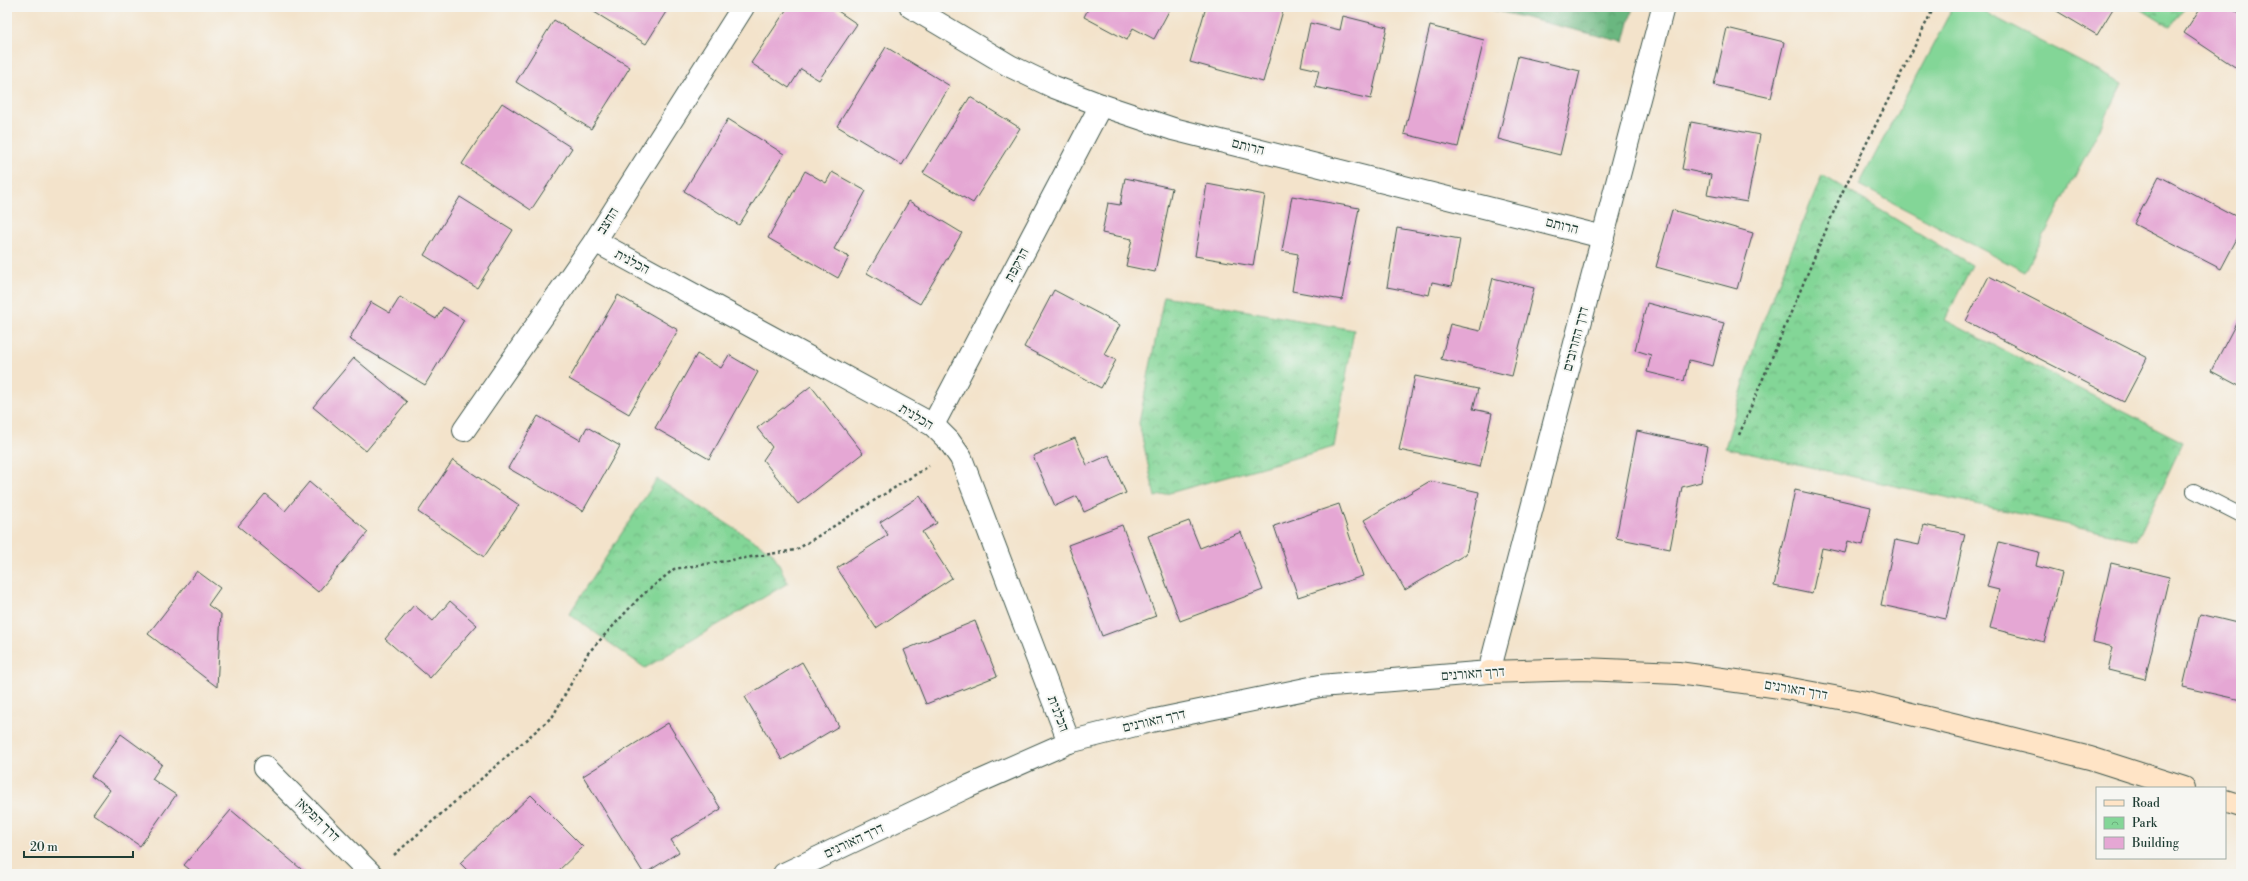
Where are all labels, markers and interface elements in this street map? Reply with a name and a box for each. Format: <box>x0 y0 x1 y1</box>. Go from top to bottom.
street label: הרותם <box>1230 134 1266 160</box>
street label: החצב <box>593 204 623 238</box>
street label: הרותם <box>1544 213 1580 239</box>
street label: הכלנית <box>611 245 653 279</box>
street label: הרקפת <box>1001 245 1033 285</box>
street label: דרך החרובים <box>1559 305 1593 373</box>
street label: הכלנית <box>895 400 937 434</box>
street label: דרך האורנים <box>1440 663 1506 685</box>
street label: דרך האורנים <box>1763 676 1829 704</box>
street label: הכלנית <box>1043 693 1073 735</box>
street label: דרך האורנים <box>1121 705 1187 737</box>
legend <box>2096 787 2226 859</box>
street label: דרך הפקאן <box>292 794 344 846</box>
text: Road <box>2132 796 2160 811</box>
text: Park <box>2132 816 2158 831</box>
street label: דרך האורנים <box>821 819 887 863</box>
scale bar <box>24 833 133 859</box>
text: Building <box>2131 836 2180 851</box>
text: 20 m <box>30 840 58 855</box>

